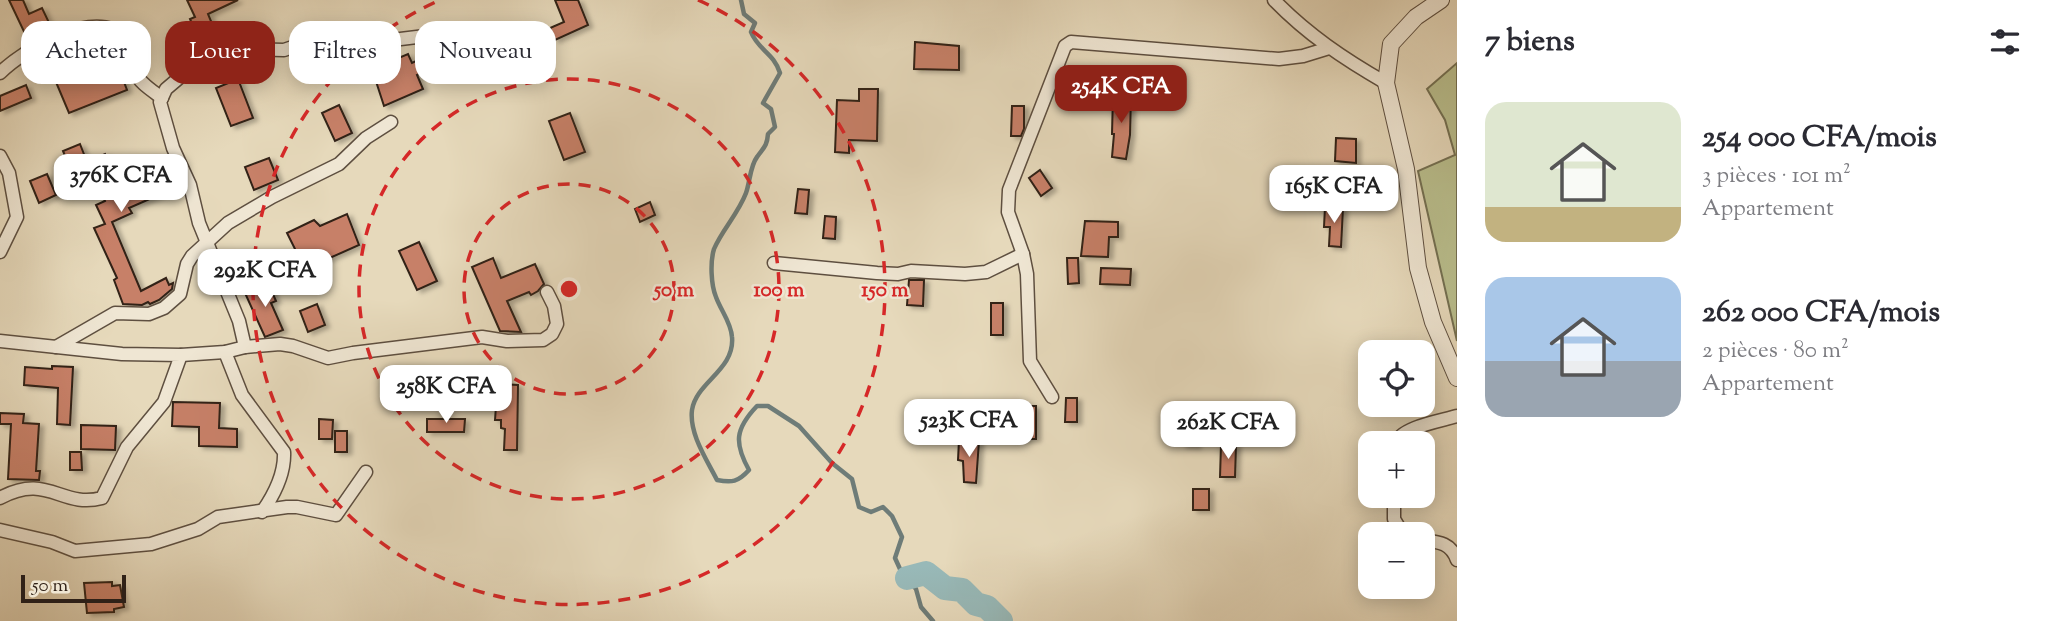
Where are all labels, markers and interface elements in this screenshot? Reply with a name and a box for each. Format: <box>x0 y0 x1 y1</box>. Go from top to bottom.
chip: Acheter <box>21 21 151 84</box>
chip: Louer <box>165 21 275 84</box>
chip: Filtres <box>289 21 401 84</box>
chip: Nouveau <box>415 21 556 84</box>
text: 7 biens <box>1485 21 1575 64</box>
icon: filters <box>1986 23 2024 61</box>
pin: 254K CFA <box>1049 66 1193 125</box>
text: 254K CFA <box>1071 71 1171 104</box>
text: 254 000 CFA/mois <box>1702 117 1937 160</box>
icon: home <box>1541 130 1625 214</box>
pin: 376K CFA <box>49 154 193 214</box>
text: 376K CFA <box>70 160 172 193</box>
text: 3 pièces · 101 m² <box>1702 160 1851 193</box>
pin: 165K CFA <box>1262 166 1406 225</box>
text: 165K CFA <box>1285 171 1383 204</box>
text: Appartement <box>1702 193 1834 226</box>
pin: 292K CFA <box>193 250 337 309</box>
text: 292K CFA <box>214 255 316 288</box>
text: 50 m <box>652 276 695 306</box>
text: 100 m <box>754 276 805 306</box>
text: 150 m <box>861 276 909 306</box>
centre of rings <box>557 277 581 301</box>
text: 262 000 CFA/mois <box>1702 292 1940 335</box>
icon: home <box>1541 305 1625 389</box>
text: 2 pièces · 80 m² <box>1702 335 1849 368</box>
map controls <box>1358 340 1435 599</box>
button: locate <box>1358 340 1435 417</box>
pin: 258K CFA <box>374 366 518 425</box>
text: Appartement <box>1702 368 1834 401</box>
text: 258K CFA <box>396 371 496 404</box>
pin: 523K CFA <box>897 400 1041 459</box>
pin: 262K CFA <box>1156 402 1300 461</box>
text: 523K CFA <box>920 405 1018 438</box>
text: 262K CFA <box>1177 407 1279 440</box>
button: + <box>1358 431 1435 508</box>
button: − <box>1358 522 1435 599</box>
scale bar <box>21 572 126 604</box>
text: 50 m <box>32 573 68 600</box>

